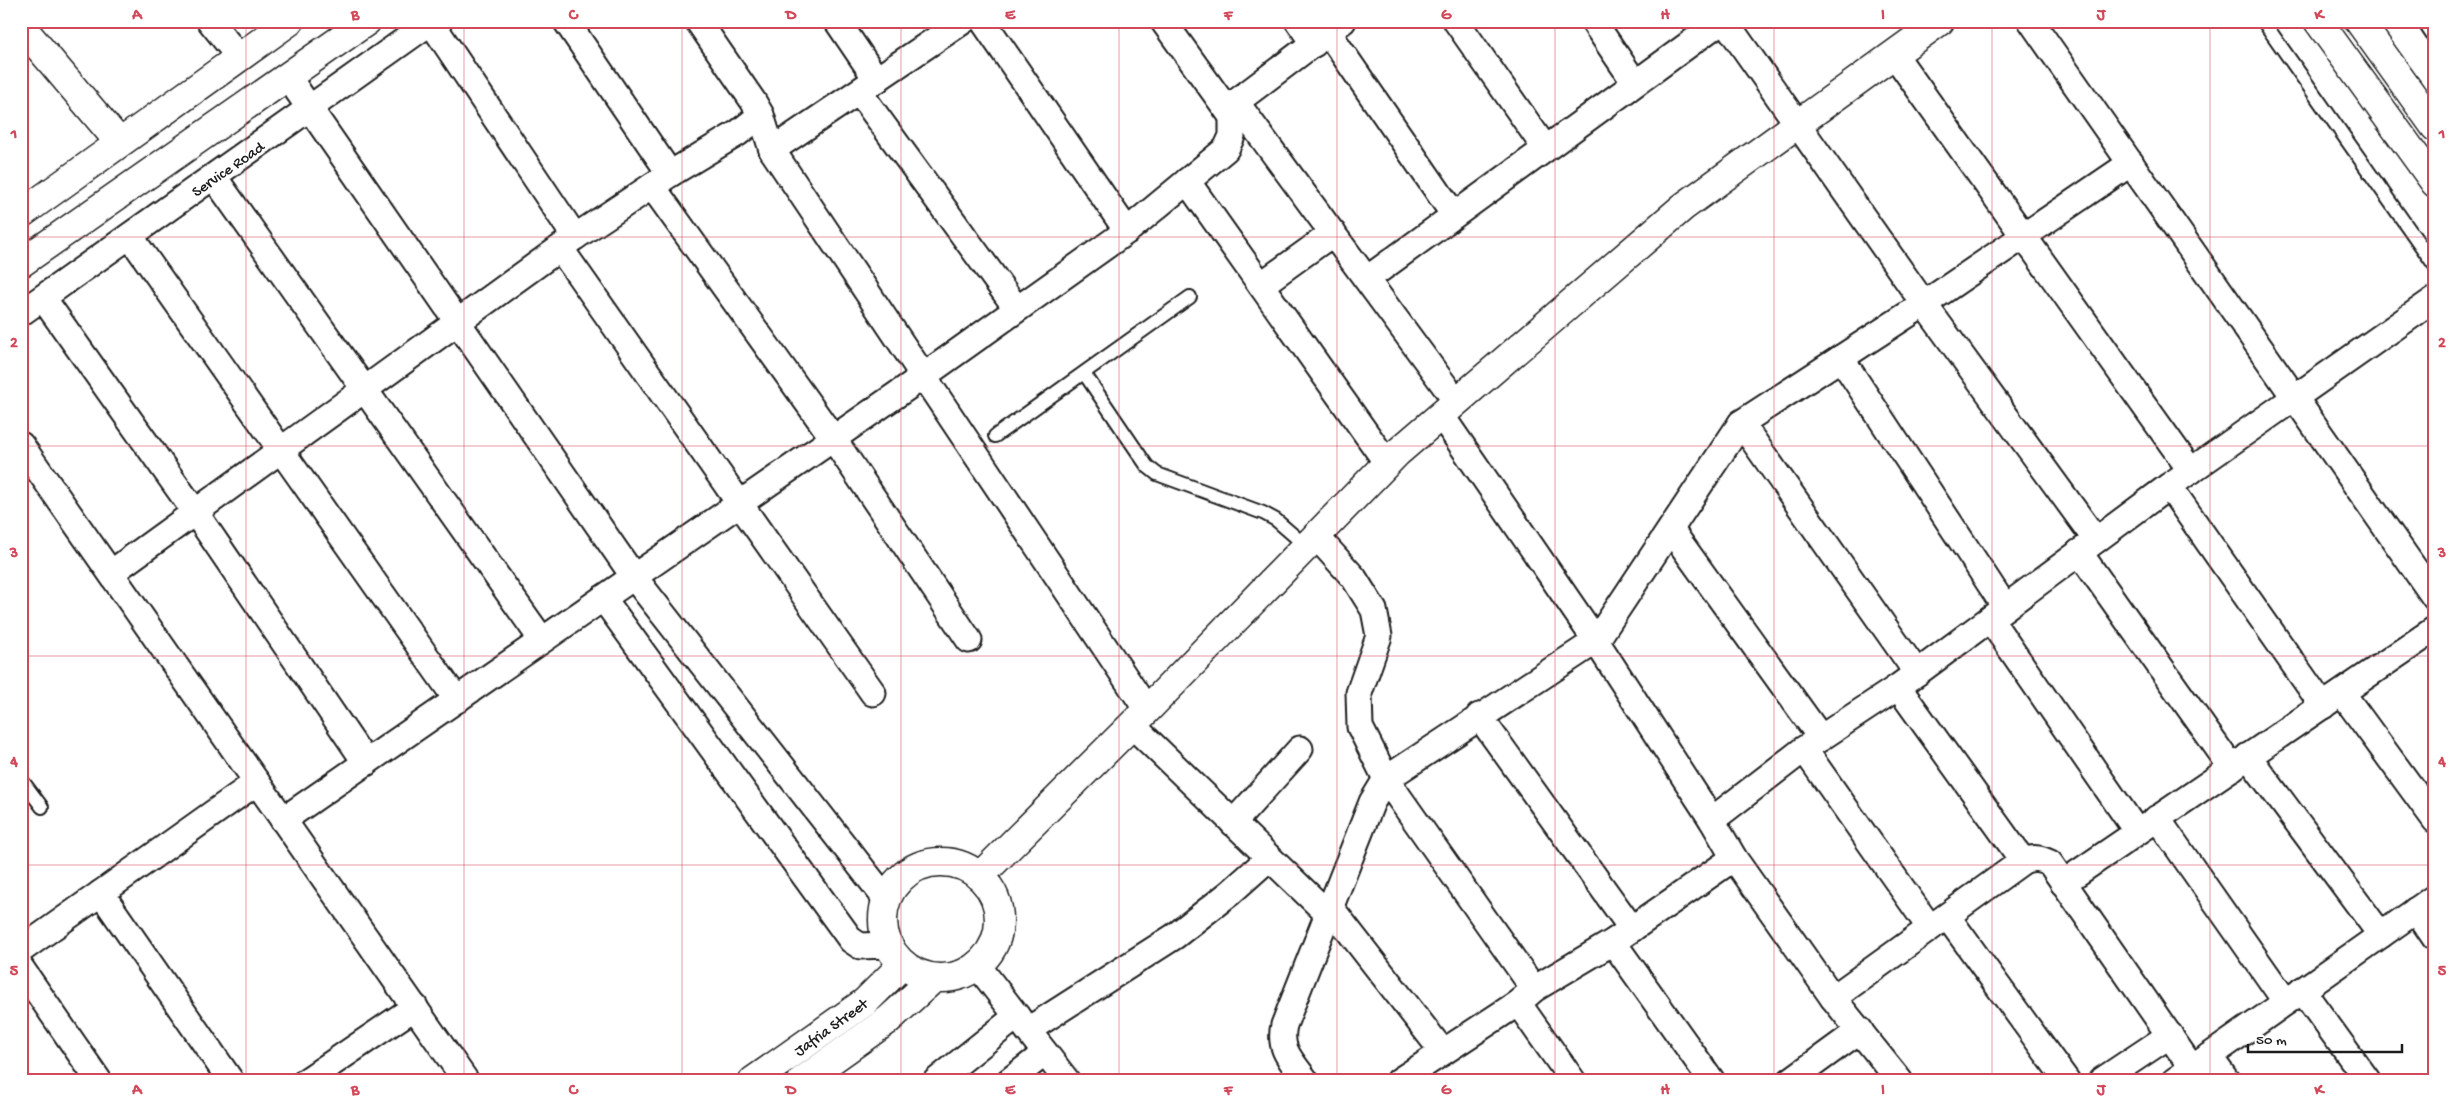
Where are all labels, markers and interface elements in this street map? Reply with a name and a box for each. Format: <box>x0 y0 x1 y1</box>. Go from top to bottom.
text: A <box>131 7 143 26</box>
text: B <box>350 7 360 26</box>
text: C <box>568 7 579 26</box>
text: D <box>784 7 797 26</box>
text: E <box>1005 7 1016 26</box>
text: F <box>1223 7 1234 26</box>
text: G <box>1441 7 1452 26</box>
text: H <box>1660 7 1670 26</box>
text: I <box>1881 7 1885 26</box>
text: J <box>2096 7 2107 26</box>
text: K <box>2314 7 2326 26</box>
text: 1 <box>10 126 17 145</box>
text: 1 <box>2438 126 2445 145</box>
street label: Service Road <box>189 138 270 203</box>
text: 2 <box>10 335 18 354</box>
text: 2 <box>2438 335 2446 354</box>
text: 3 <box>9 545 18 564</box>
text: 3 <box>2437 545 2446 564</box>
text: 4 <box>9 754 18 773</box>
text: 4 <box>2437 754 2446 773</box>
text: 5 <box>10 963 19 982</box>
text: 5 <box>2438 963 2447 982</box>
street label: Jafria Street <box>791 995 874 1062</box>
scale bar <box>2248 1022 2402 1054</box>
text: 50 m <box>2256 1032 2287 1050</box>
text: A <box>131 1082 143 1101</box>
text: B <box>350 1082 360 1101</box>
text: C <box>568 1082 579 1101</box>
text: D <box>784 1082 797 1101</box>
text: E <box>1005 1082 1016 1101</box>
text: F <box>1223 1082 1234 1101</box>
text: G <box>1441 1082 1452 1101</box>
text: H <box>1660 1082 1670 1101</box>
text: I <box>1881 1082 1885 1101</box>
text: J <box>2096 1082 2107 1101</box>
text: K <box>2314 1082 2326 1101</box>

